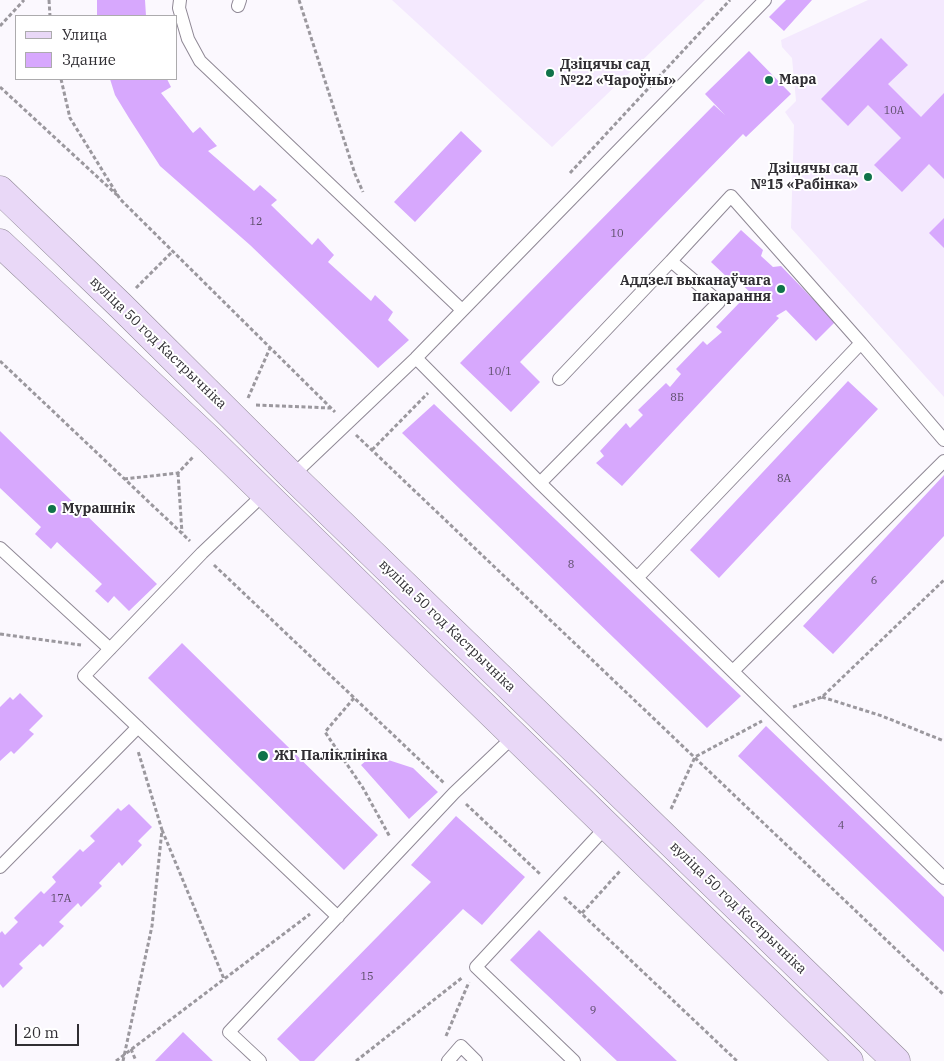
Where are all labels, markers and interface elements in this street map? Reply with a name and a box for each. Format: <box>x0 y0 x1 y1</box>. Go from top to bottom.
legend <box>15 15 178 80</box>
text: Улица <box>62 25 107 44</box>
text: Здание <box>62 50 116 69</box>
place label: Дзіцячы сад №22 «Чароўны» <box>560 57 676 90</box>
marker: Дзіцячы сад №22 «Чароўны» <box>544 67 556 79</box>
place label: Мара <box>779 72 817 88</box>
marker: Мара <box>763 74 775 86</box>
house number: 10А <box>884 104 904 118</box>
place label: Дзіцячы сад №15 «Рабінка» <box>751 161 858 193</box>
marker: Дзіцячы сад №15 «Рабінка» <box>862 171 874 183</box>
house number: 12 <box>249 215 263 229</box>
house number: 10 <box>610 227 624 241</box>
street label: вуліца 50 год Кастрычніка <box>86 273 230 413</box>
place label: Аддзел выканаўчага пакарання <box>620 273 771 306</box>
marker: Аддзел выканаўчага пакарання <box>775 283 787 295</box>
house number: 10/1 <box>488 365 512 379</box>
house number: 8Б <box>670 391 684 405</box>
house number: 8А <box>777 472 791 486</box>
place label: Мурашнік <box>62 501 135 517</box>
marker: Мурашнік <box>46 503 58 515</box>
street label: вуліца 50 год Кастрычніка <box>375 556 519 696</box>
house number: 8 <box>568 558 574 572</box>
house number: 6 <box>871 574 877 588</box>
place label: ЖГ Паліклініка <box>274 748 388 764</box>
marker: ЖГ Паліклініка <box>256 749 270 763</box>
house number: 4 <box>838 819 844 833</box>
street label: вуліца 50 год Кастрычніка <box>666 838 810 978</box>
house number: 17А <box>51 892 71 906</box>
house number: 15 <box>360 970 374 984</box>
house number: 9 <box>590 1004 596 1018</box>
scale bar <box>18 1014 81 1046</box>
text: 20 m <box>23 1023 59 1042</box>

